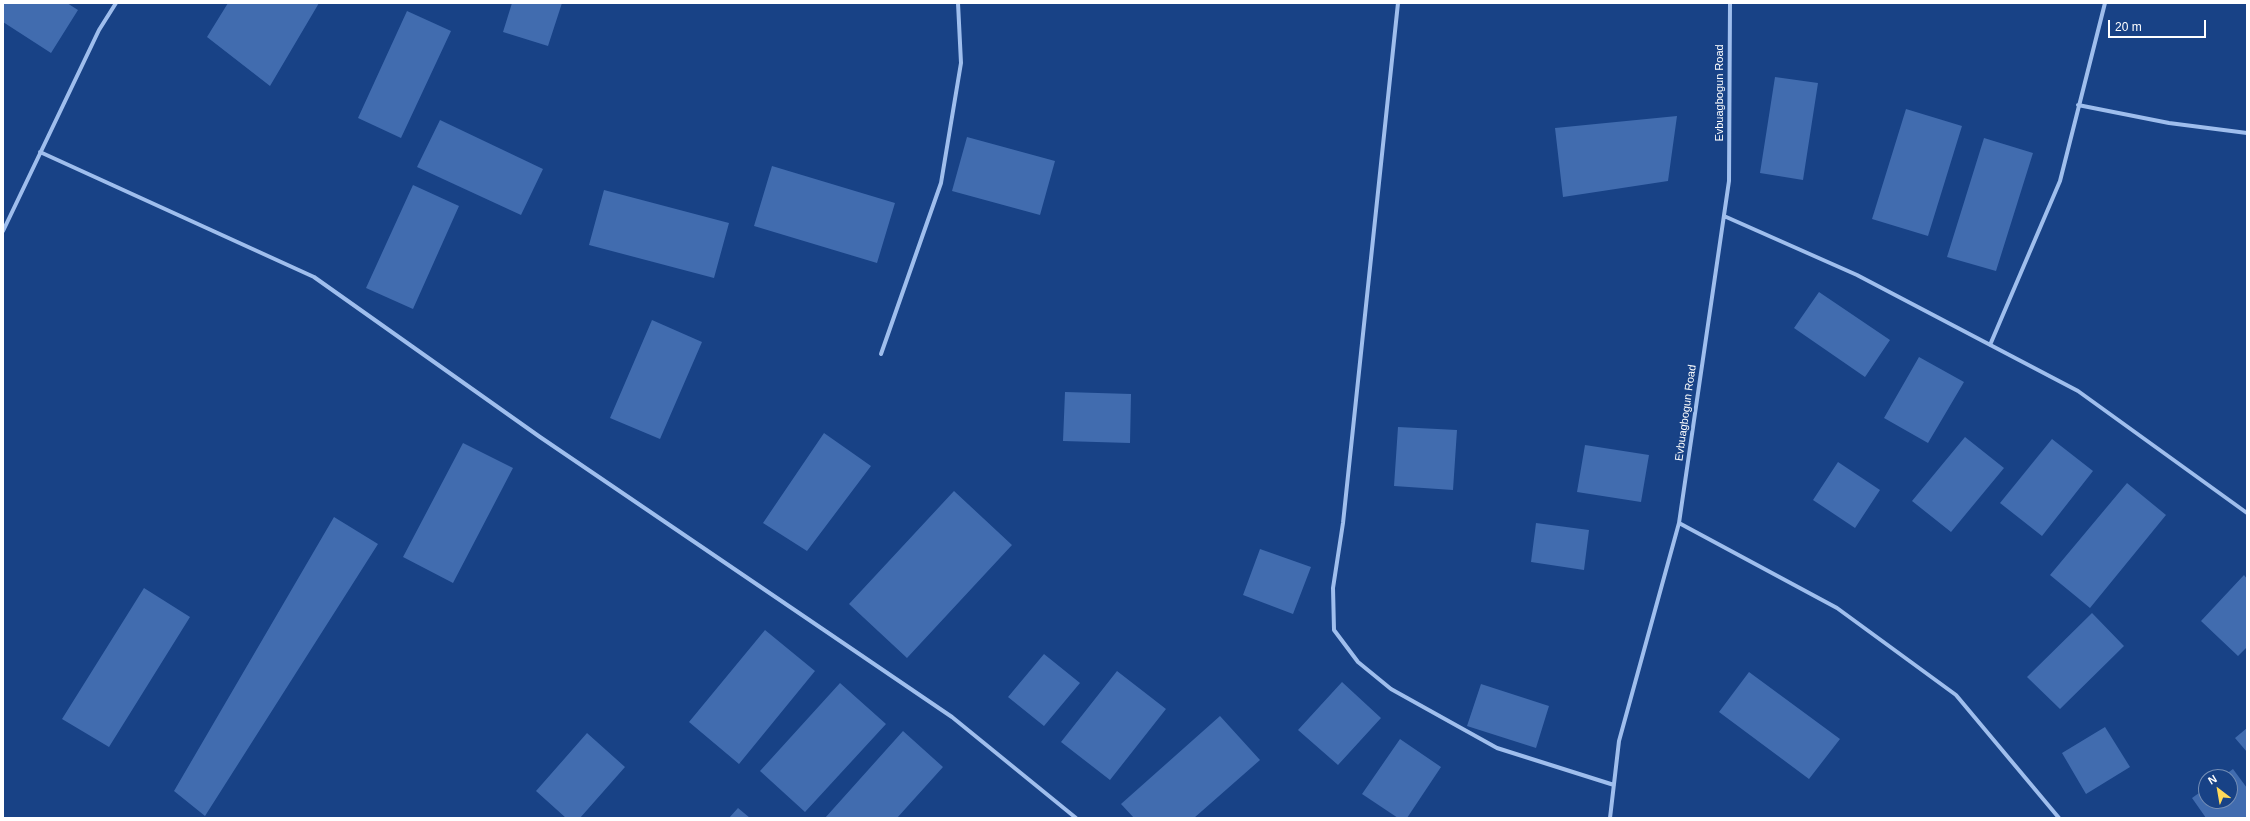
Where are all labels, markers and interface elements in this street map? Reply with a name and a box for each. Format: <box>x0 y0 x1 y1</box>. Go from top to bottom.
scale bar <box>2110 12 2208 38</box>
text: 20 m <box>2115 20 2142 34</box>
street label: Evbuagbogun Road <box>1713 44 1727 142</box>
street label: Evbuagbogun Road <box>1673 364 1699 462</box>
north arrow <box>2198 769 2238 809</box>
text: N <box>2206 772 2219 787</box>

